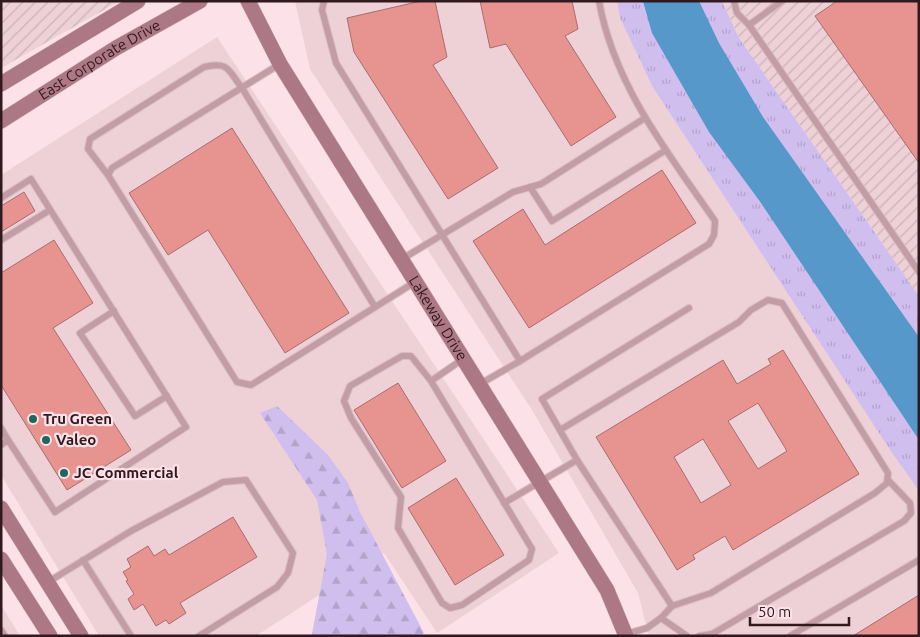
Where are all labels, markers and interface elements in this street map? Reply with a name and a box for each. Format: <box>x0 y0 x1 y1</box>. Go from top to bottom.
street label: East Corporate Drive <box>35 16 163 103</box>
street label: Lakeway Drive <box>406 272 471 363</box>
place label: Tru Green <box>43 410 112 427</box>
marker: Tru Green <box>27 413 39 425</box>
place label: Valeo <box>56 431 96 448</box>
marker: Valeo <box>40 434 52 446</box>
place label: JC Commercial <box>74 464 179 481</box>
marker: JC Commercial <box>58 467 70 479</box>
scale bar <box>750 594 849 626</box>
text: 50 m <box>758 603 791 620</box>

